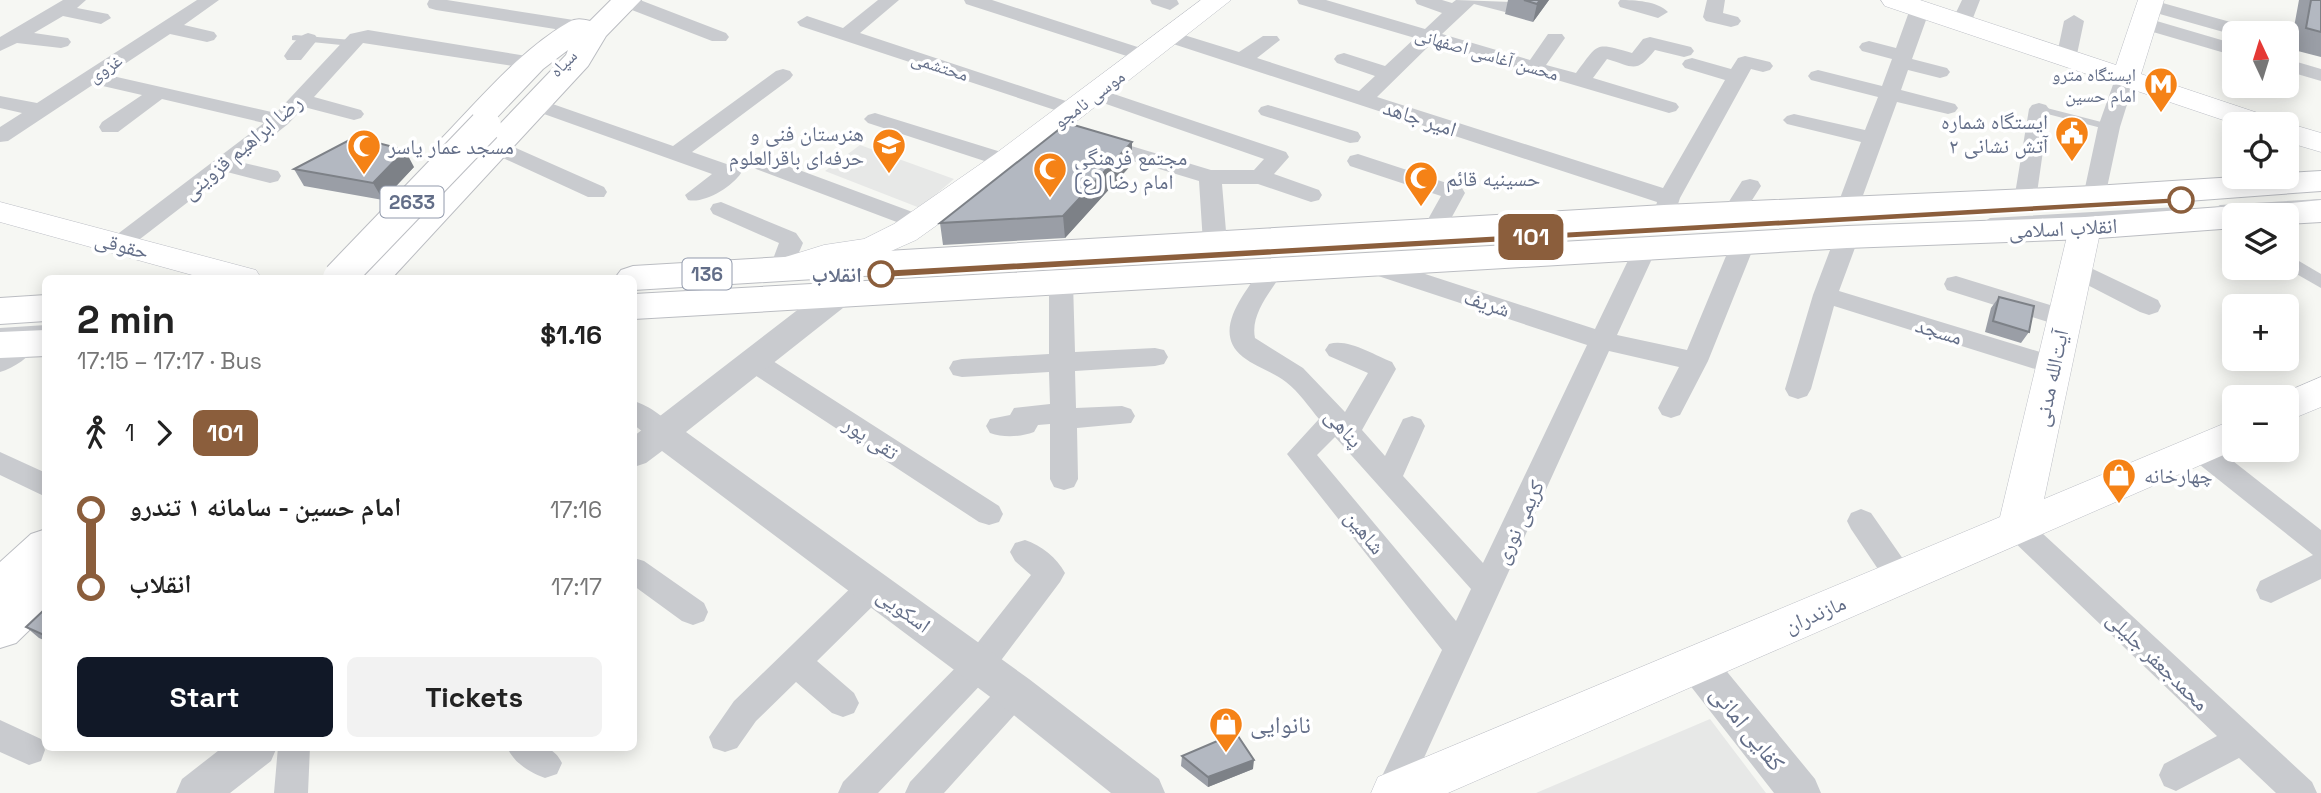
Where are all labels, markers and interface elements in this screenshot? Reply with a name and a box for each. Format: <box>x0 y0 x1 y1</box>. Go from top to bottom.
north arrow <box>2222 21 2300 98</box>
map controls <box>2222 21 2299 462</box>
street label: محسن آغاسی اصفهانی <box>1413 23 1561 85</box>
street label: سپاه <box>544 44 582 82</box>
street label: محتشمی <box>909 46 971 86</box>
street label: غزوی <box>84 49 126 87</box>
place label: ایستگاه مترو امام حسین <box>2052 63 2136 108</box>
street label: موسی نامجو <box>1049 65 1129 133</box>
metro station icon: ایستگاه مترو امام حسین <box>2142 65 2180 114</box>
street label: رضا ابراهیم قزوینی <box>176 89 308 206</box>
street label: امیر جاهد <box>1380 94 1460 142</box>
place label: ایستگاه شماره ۲ آتش نشانی <box>1941 108 2049 159</box>
button: locate <box>2222 112 2299 189</box>
public building icon: ایستگاه شماره ۲ آتش نشانی <box>2053 114 2091 163</box>
place label: هنرستان فنی و حرفه‌ای باقرالعلوم <box>729 120 864 172</box>
school or university icon: هنرستان فنی و حرفه‌ای باقرالعلوم <box>870 126 908 175</box>
mosque icon: مسجد عمار یاسر <box>345 127 383 176</box>
place label: مسجد عمار یاسر <box>387 133 514 160</box>
place label: مجتمع فرهنگی امام رضا (ع) <box>1074 144 1187 196</box>
mosque icon: مجتمع فرهنگی امام رضا (ع) <box>1031 150 1069 199</box>
mosque icon: حسینیه قائم <box>1402 159 1440 208</box>
place label: حسینیه قائم <box>1446 165 1540 193</box>
road number: 2633 <box>380 186 444 218</box>
unlabelled marker <box>2168 187 2194 213</box>
button: layers <box>2222 203 2299 280</box>
street label: انقلاب اسلامی <box>2008 212 2118 244</box>
line badge: 101 <box>1491 214 1571 260</box>
text: 101 <box>1512 221 1550 252</box>
street label: حقوقی <box>92 225 152 265</box>
road number: 136 <box>682 258 732 290</box>
place label: انقلاب <box>811 261 862 288</box>
marker: انقلاب <box>868 261 894 287</box>
street label: شریف <box>1461 283 1513 323</box>
button: + <box>2222 294 2299 371</box>
text: 2 min <box>77 296 175 344</box>
street label: مسجد <box>1912 311 1966 351</box>
text: $1.16 <box>540 318 602 352</box>
street label: آیت‌الله مدنی <box>2028 326 2075 429</box>
text: 17:15 – 17:17 · Bus <box>77 346 262 376</box>
button: − <box>2222 385 2299 462</box>
street label: پناهی <box>1319 403 1369 453</box>
street label: تقی پور <box>838 410 904 466</box>
icon: walk <box>77 414 115 452</box>
icon: forward <box>145 414 183 452</box>
text: 101 <box>207 417 244 448</box>
text: 1 <box>125 418 135 448</box>
shop icon: چهارخانه <box>2100 456 2138 505</box>
place label: چهارخانه <box>2144 462 2213 489</box>
street label: کریمی نوری <box>1488 475 1550 568</box>
text: امام حسین - سامانه ۱ تندرو <box>129 490 401 524</box>
text: 17:16 <box>550 495 602 525</box>
street label: شاهین <box>1339 504 1391 560</box>
text: انقلاب <box>129 567 192 601</box>
text: 17:17 <box>551 572 602 602</box>
street label: اسکویی <box>872 581 936 639</box>
street label: مازندران <box>1780 589 1850 639</box>
street label: محمدجعفر جلیلی <box>2101 605 2215 717</box>
button: Start <box>77 657 333 737</box>
button: Tickets <box>347 657 602 737</box>
street label: کفایی امانی <box>1704 679 1792 777</box>
shop icon: نانوایی <box>1207 705 1245 754</box>
place label: نانوایی <box>1250 709 1311 740</box>

